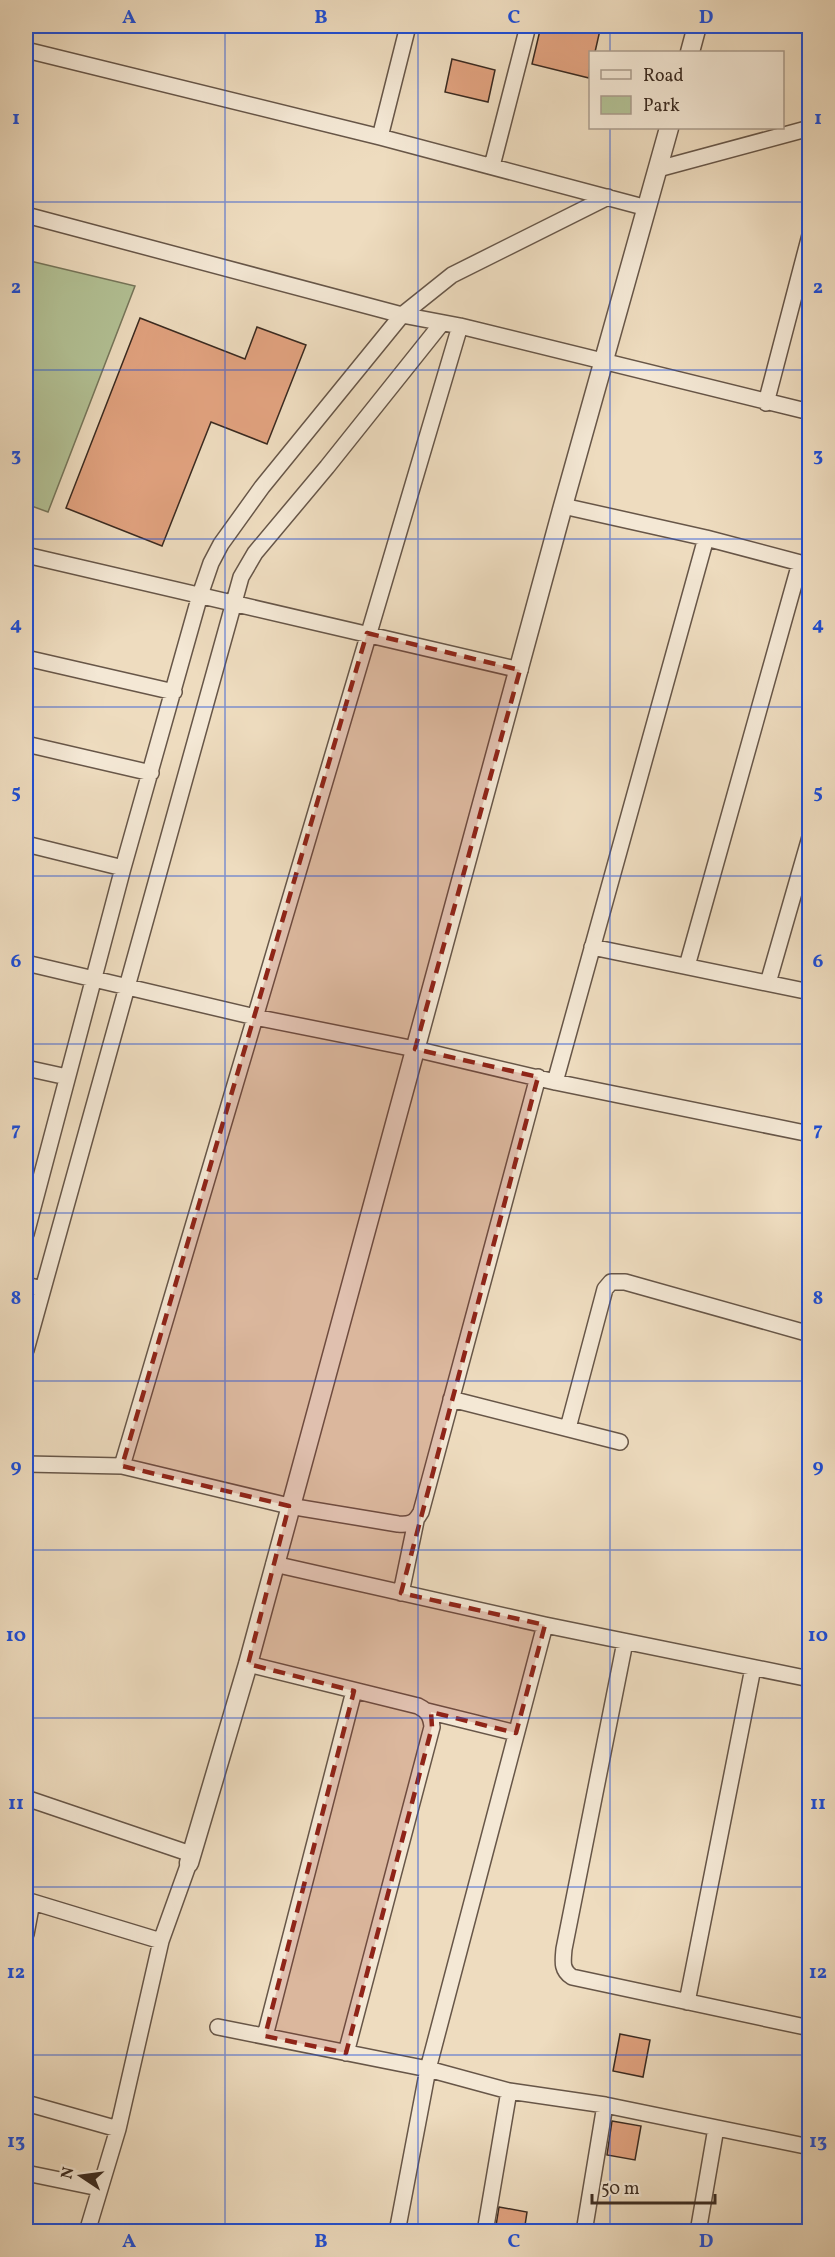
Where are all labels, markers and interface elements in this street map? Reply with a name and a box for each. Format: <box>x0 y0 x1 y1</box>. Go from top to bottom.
text: A <box>122 4 136 32</box>
text: B <box>314 4 328 32</box>
text: C <box>508 4 521 32</box>
text: D <box>699 4 713 32</box>
legend <box>589 51 784 129</box>
text: Road <box>643 64 684 89</box>
text: Park <box>643 94 680 119</box>
text: 1 <box>12 105 20 133</box>
text: 1 <box>814 105 822 133</box>
text: 2 <box>11 274 21 302</box>
text: 2 <box>813 274 823 302</box>
text: 3 <box>11 442 21 470</box>
text: 3 <box>813 442 823 470</box>
text: 4 <box>10 611 22 639</box>
text: 4 <box>812 611 824 639</box>
text: 5 <box>11 779 21 807</box>
text: 5 <box>813 779 823 807</box>
text: 6 <box>11 948 22 976</box>
text: 6 <box>813 948 824 976</box>
text: 7 <box>11 1116 21 1144</box>
text: 7 <box>813 1116 823 1144</box>
text: 8 <box>11 1285 21 1313</box>
text: 8 <box>813 1285 823 1313</box>
text: 9 <box>10 1453 22 1481</box>
text: 9 <box>812 1453 824 1481</box>
text: 10 <box>6 1622 26 1650</box>
text: 10 <box>808 1622 828 1650</box>
text: 11 <box>8 1790 24 1818</box>
text: 11 <box>810 1790 826 1818</box>
text: 12 <box>7 1959 25 1987</box>
text: 12 <box>809 1959 827 1987</box>
text: 13 <box>7 2128 25 2156</box>
text: 13 <box>809 2128 827 2156</box>
north arrow <box>51 2146 111 2206</box>
text: N <box>56 2165 80 2181</box>
scale bar <box>592 2167 715 2205</box>
text: 50 m <box>601 2177 640 2202</box>
text: A <box>122 2228 136 2256</box>
text: B <box>314 2228 328 2256</box>
text: C <box>508 2228 521 2256</box>
text: D <box>699 2228 713 2256</box>

